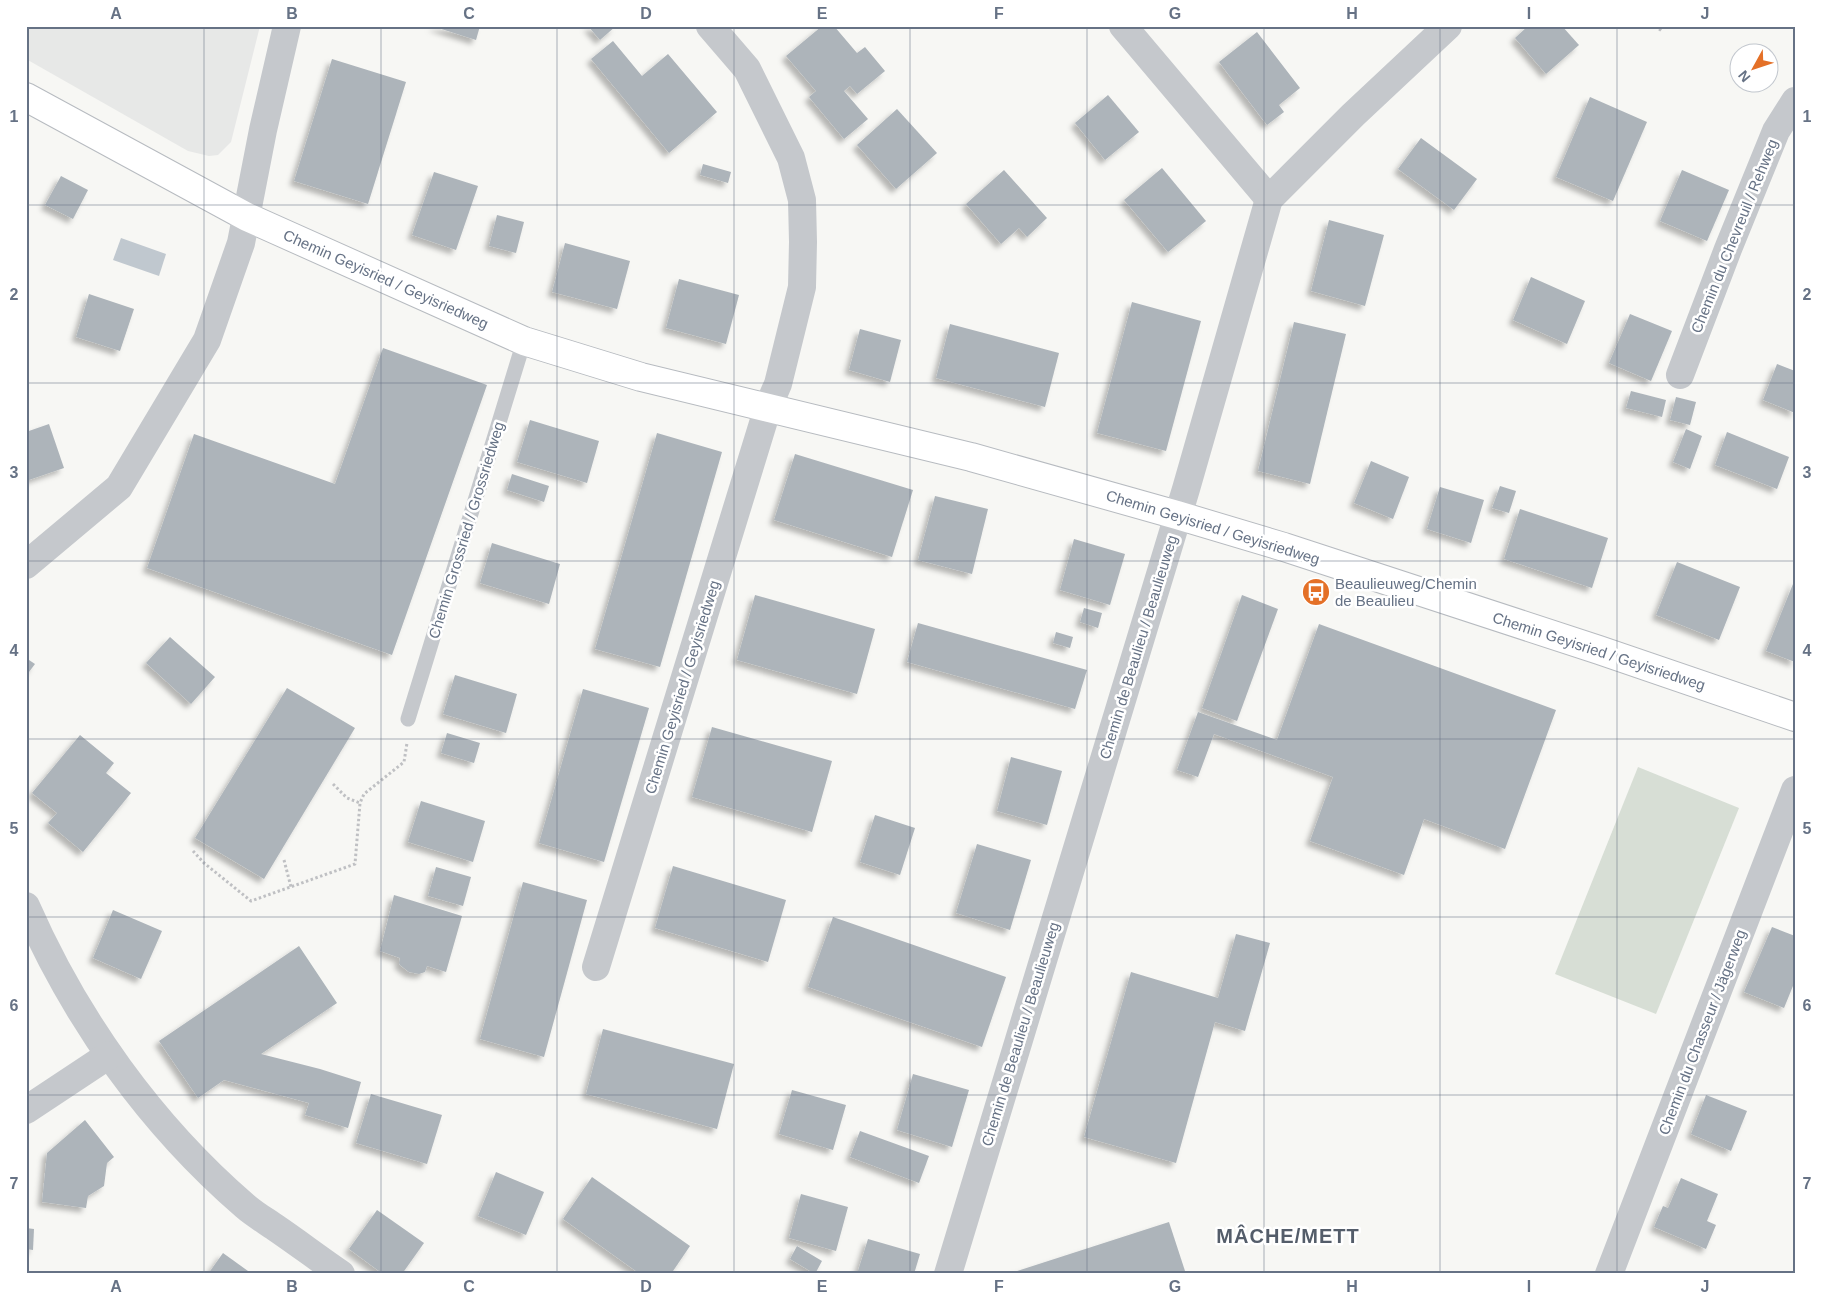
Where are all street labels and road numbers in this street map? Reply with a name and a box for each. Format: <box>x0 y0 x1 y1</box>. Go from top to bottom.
street label: Chemin du Chevreuil / Rehweg <box>1687 137 1781 335</box>
street label: Chemin Geyisried / Geyisriedweg <box>281 226 491 332</box>
street label: Chemin Grossried / Grossriedweg <box>425 419 507 641</box>
street label: Chemin Geyisried / Geyisriedweg <box>1104 486 1322 568</box>
street label: Chemin de Beaulieu / Beaulieuweg <box>1096 533 1180 761</box>
street label: Chemin Geyisried / Geyisriedweg <box>641 578 723 796</box>
street label: Chemin Geyisried / Geyisriedweg <box>1491 609 1707 693</box>
street label: Chemin de Beaulieu / Beaulieuweg <box>978 920 1062 1148</box>
street label: Chemin du Chasseur / Jägerweg <box>1655 927 1749 1137</box>

